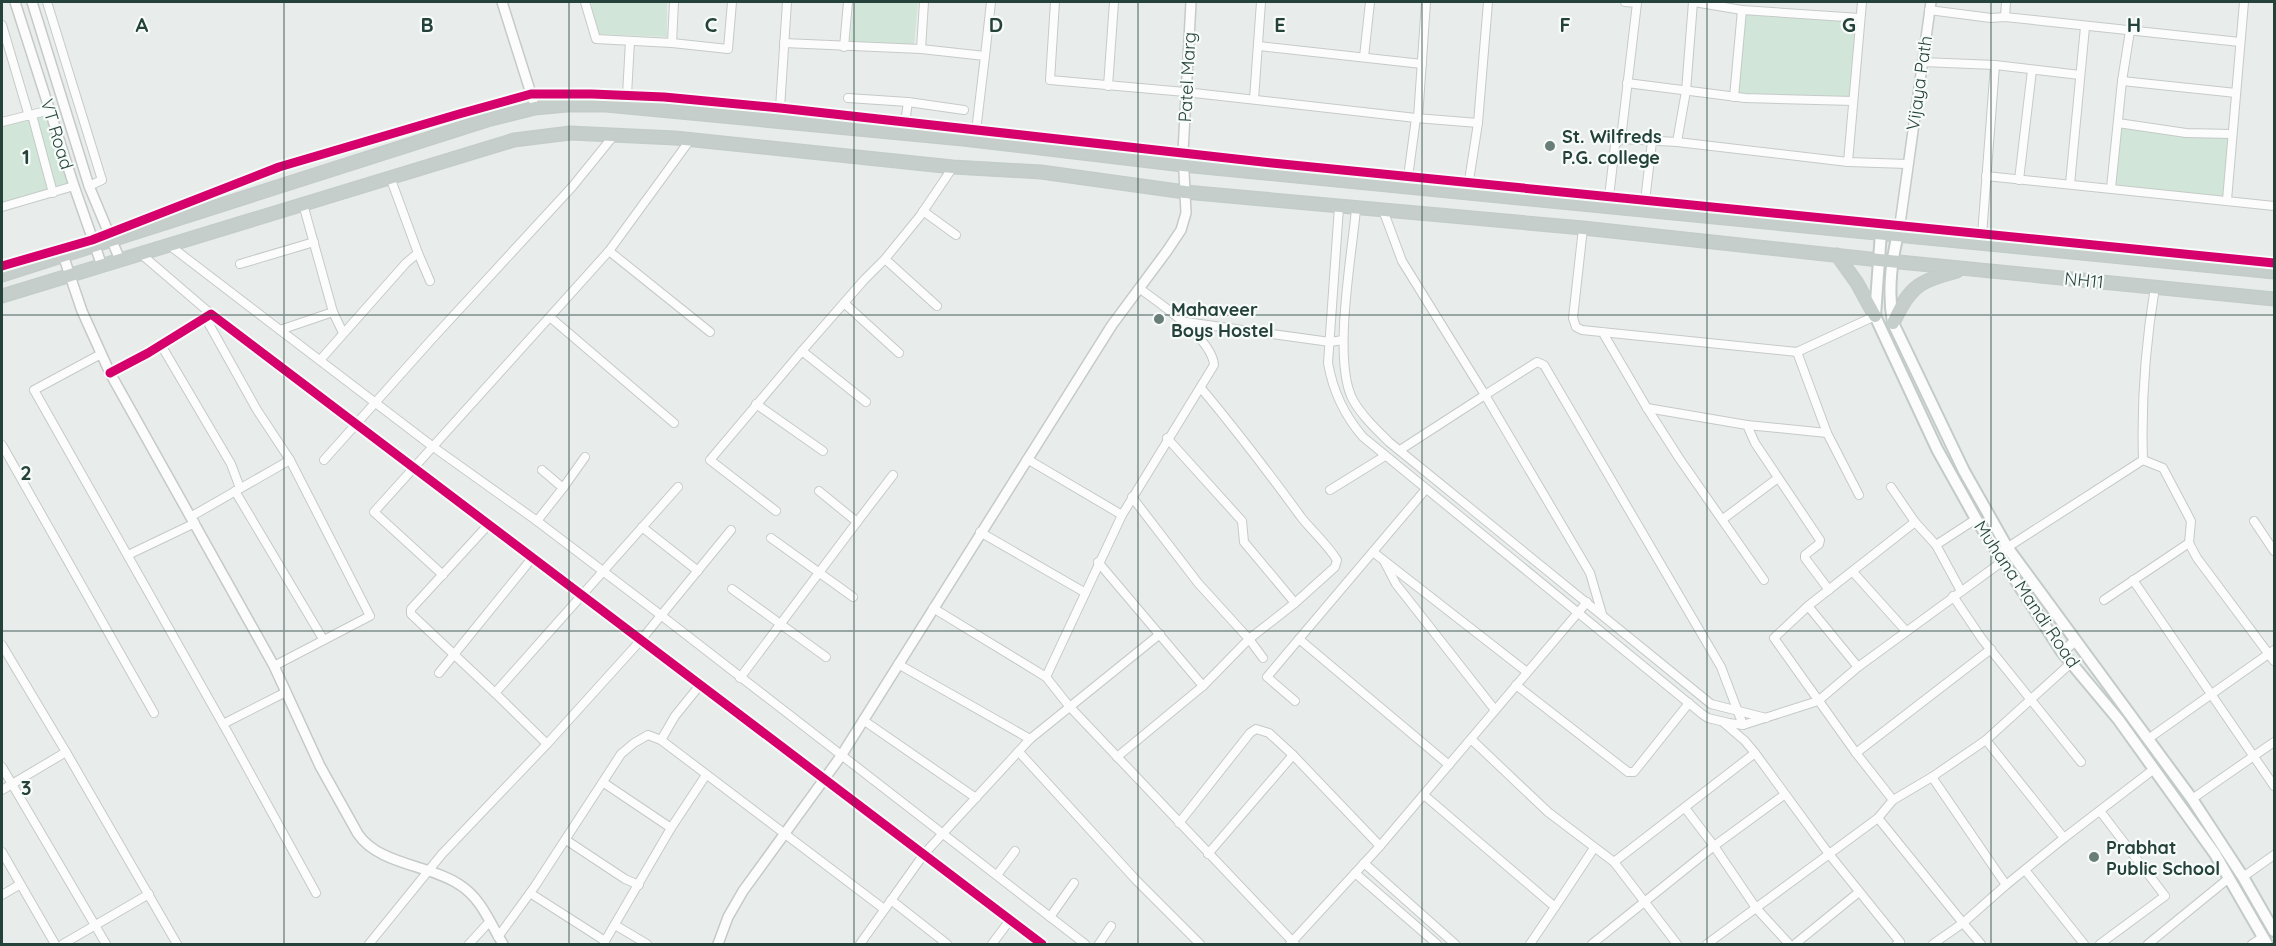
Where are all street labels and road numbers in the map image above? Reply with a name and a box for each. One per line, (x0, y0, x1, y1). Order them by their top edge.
street label: Patel Marg (1173, 31, 1201, 123)
street label: Vijaya Path (1901, 34, 1937, 132)
street label: VT Road (35, 96, 79, 172)
street label: NH11 (2063, 267, 2105, 293)
street label: Muhana Mandi Road (1969, 516, 2085, 672)

